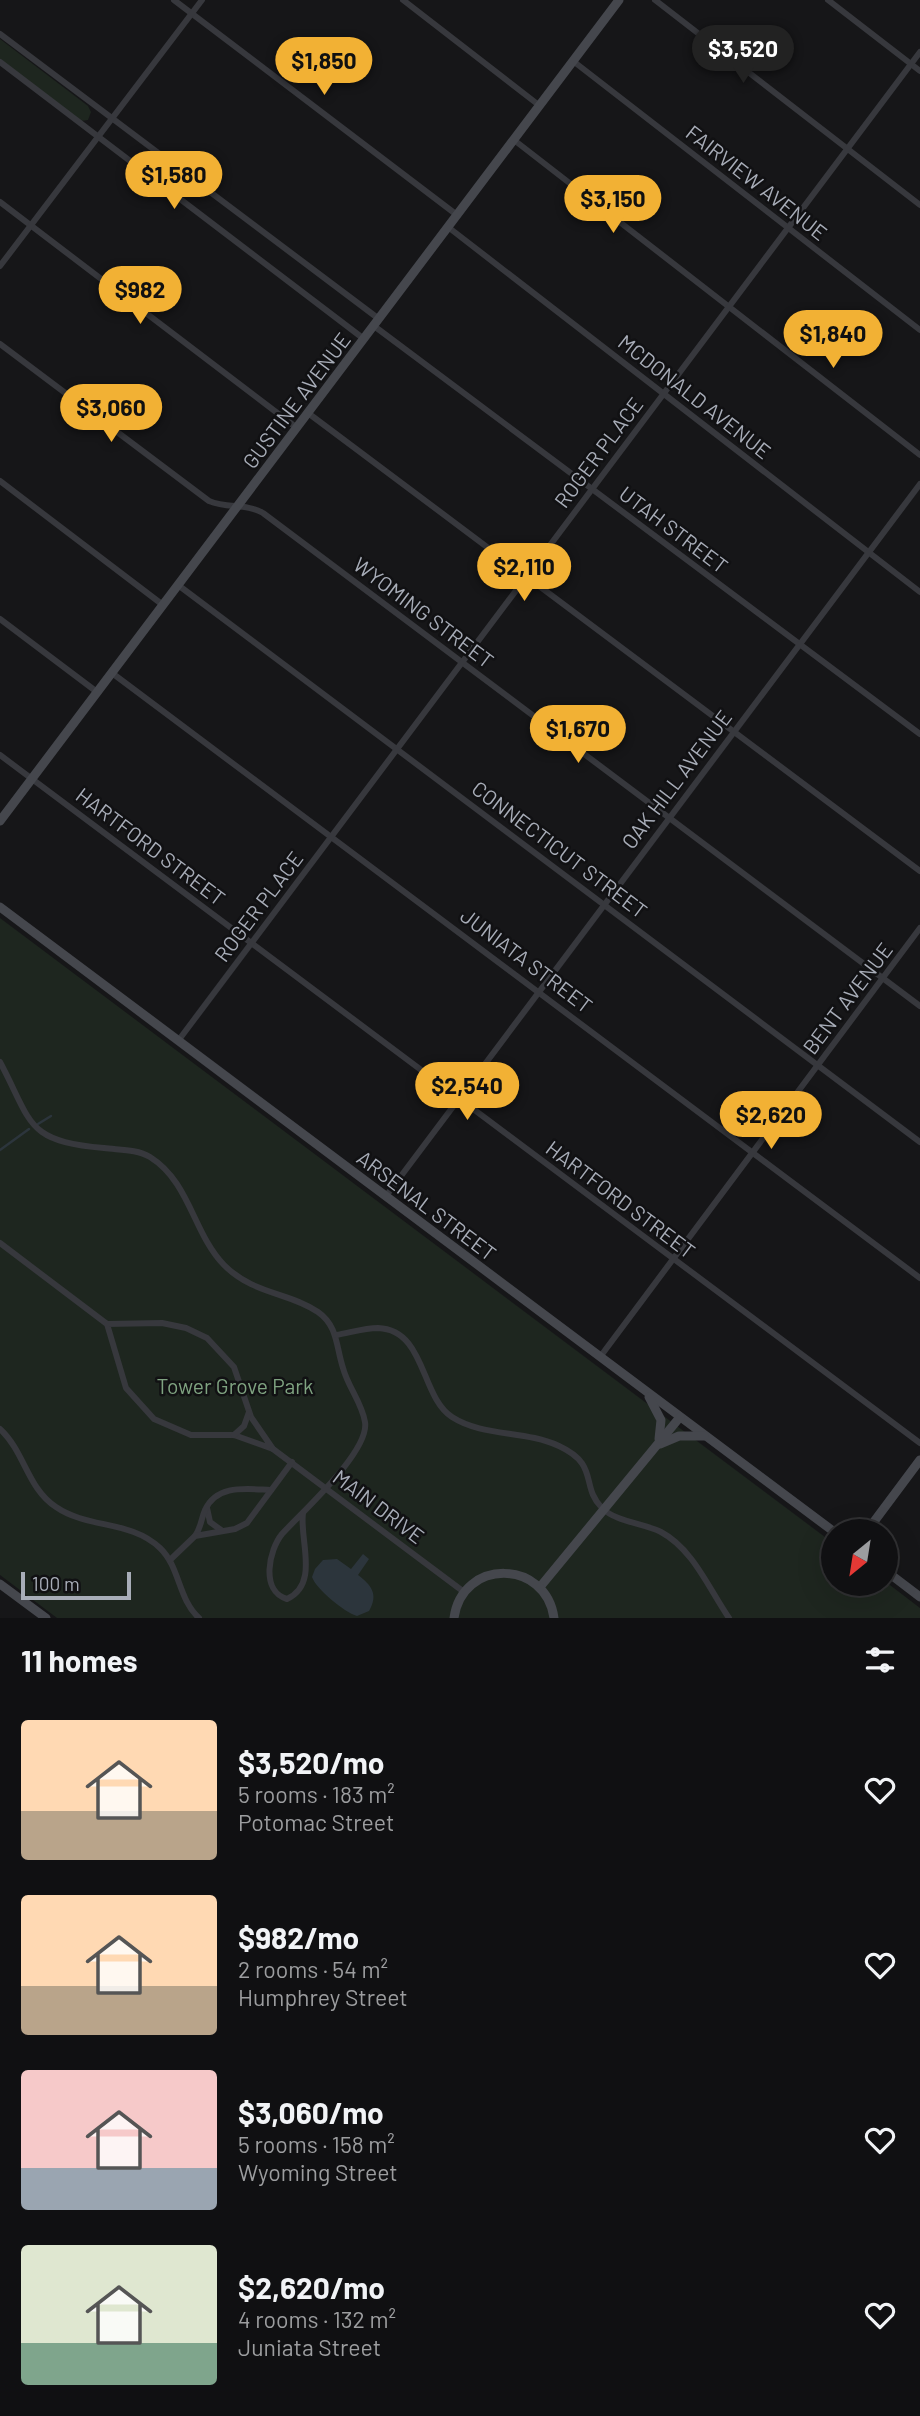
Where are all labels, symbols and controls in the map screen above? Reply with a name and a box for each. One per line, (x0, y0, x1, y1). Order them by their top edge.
pin: $3,520 (686, 25, 800, 85)
text: $3,520 (708, 34, 778, 62)
pin: $1,850 (267, 38, 381, 97)
text: $1,850 (291, 46, 357, 74)
street label: FAIRVIEW AVENUE (681, 119, 833, 245)
pin: $1,580 (117, 152, 231, 211)
text: $1,580 (141, 160, 207, 188)
pin: $3,150 (556, 176, 670, 235)
text: $3,150 (580, 184, 646, 212)
pin: $982 (99, 266, 181, 326)
text: $982 (115, 275, 165, 303)
pin: $1,840 (776, 310, 890, 370)
text: $1,840 (800, 319, 866, 347)
street label: GUSTINE AVENUE (237, 327, 355, 473)
street label: MCDONALD AVENUE (614, 329, 776, 463)
pin: $3,060 (54, 384, 168, 444)
street label: ROGER PLACE (548, 392, 648, 512)
text: $3,060 (76, 393, 146, 421)
street label: UTAH STREET (615, 480, 733, 578)
pin: $2,110 (467, 544, 581, 603)
street label: WYOMING STREET (349, 551, 499, 673)
text: $2,110 (493, 552, 555, 580)
street label: OAK HILL AVENUE (616, 705, 736, 853)
pin: $1,670 (521, 706, 635, 765)
text: $1,670 (546, 714, 610, 742)
street label: CONNECTICUT STREET (468, 775, 653, 923)
street label: HARTFORD STREET (71, 782, 231, 910)
street label: ROGER PLACE (208, 846, 308, 966)
street label: JUNIATA STREET (456, 902, 598, 1018)
street label: BENT AVENUE (797, 937, 897, 1059)
pin: $2,540 (410, 1062, 524, 1122)
text: $2,540 (431, 1071, 503, 1099)
pin: $2,620 (714, 1092, 828, 1151)
text: $2,620 (736, 1100, 806, 1128)
street label: HARTFORD STREET (541, 1135, 701, 1263)
street label: ARSENAL STREET (353, 1145, 501, 1265)
park label: Tower Grove Park (156, 1373, 314, 1398)
street label: MAIN DRIVE (328, 1464, 430, 1548)
north arrow (821, 1519, 898, 1596)
map controls (821, 1519, 898, 1596)
scale bar (21, 1569, 131, 1601)
text: 100 m (32, 1572, 80, 1595)
icon: filters (861, 1641, 899, 1679)
text: 11 homes (21, 1642, 138, 1678)
text: $3,520/mo (238, 1744, 384, 1780)
icon: home (77, 1748, 161, 1832)
icon: heart (861, 1771, 899, 1809)
text: 5 rooms · 183 m² (238, 1780, 395, 1808)
text: Potomac Street (238, 1808, 394, 1836)
text: $982/mo (238, 1919, 359, 1955)
icon: home (77, 1923, 161, 2007)
icon: heart (861, 1946, 899, 1984)
text: 2 rooms · 54 m² (238, 1955, 388, 1983)
text: Humphrey Street (238, 1983, 408, 2011)
text: $3,060/mo (238, 2094, 384, 2130)
icon: home (77, 2098, 161, 2182)
icon: heart (861, 2121, 899, 2159)
text: 5 rooms · 158 m² (238, 2130, 395, 2158)
text: Wyoming Street (238, 2158, 398, 2186)
text: $2,620/mo (238, 2269, 385, 2305)
icon: home (77, 2273, 161, 2357)
icon: heart (861, 2296, 899, 2334)
text: 4 rooms · 132 m² (238, 2305, 396, 2333)
text: Juniata Street (238, 2333, 381, 2361)

